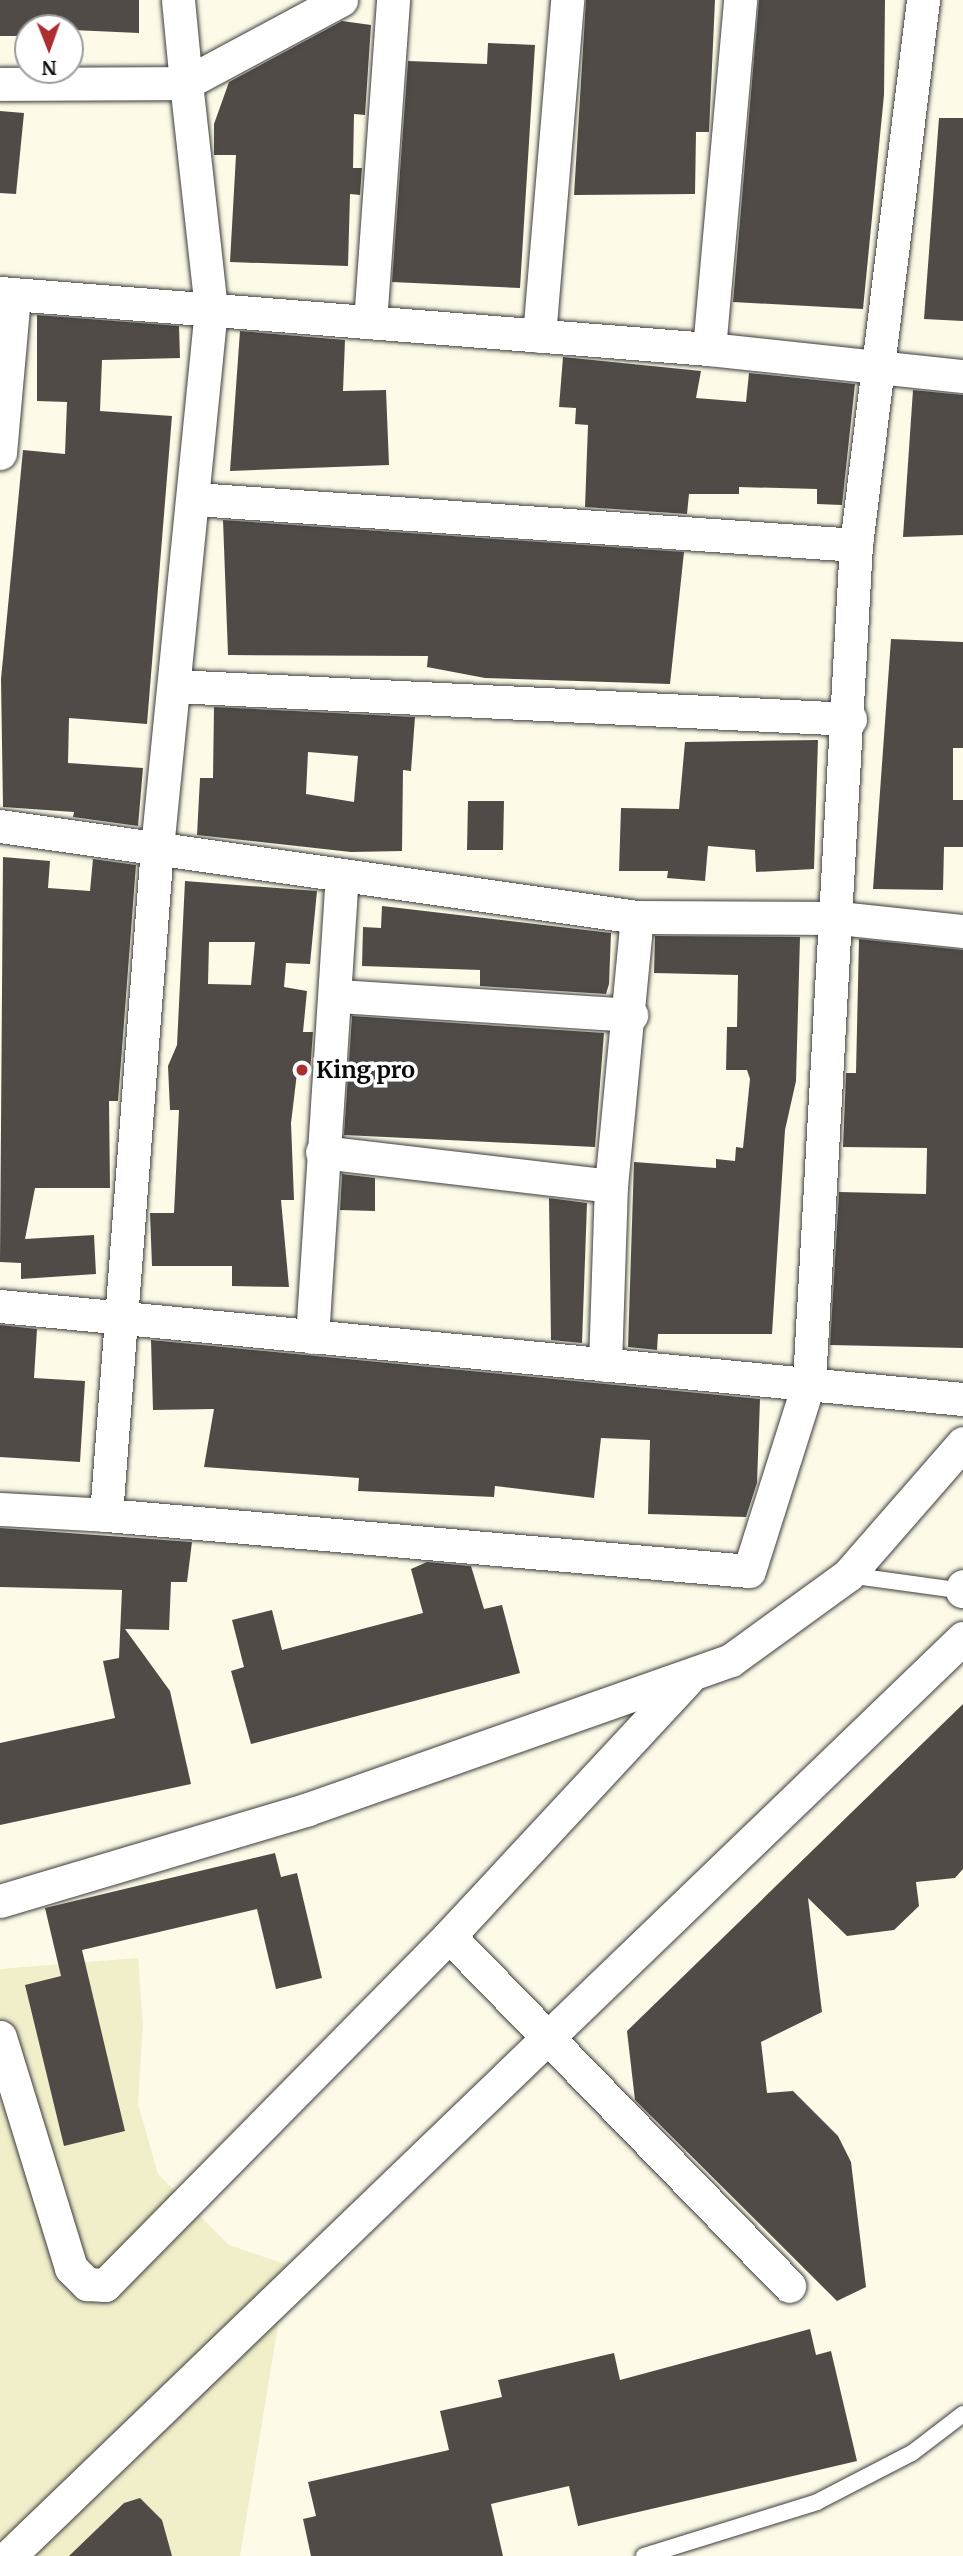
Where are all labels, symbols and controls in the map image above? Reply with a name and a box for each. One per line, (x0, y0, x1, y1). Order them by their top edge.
north arrow (14, 14, 84, 84)
text: N (42, 56, 57, 80)
place label: King pro (316, 1056, 415, 1084)
marker: King pro (294, 1062, 310, 1078)

